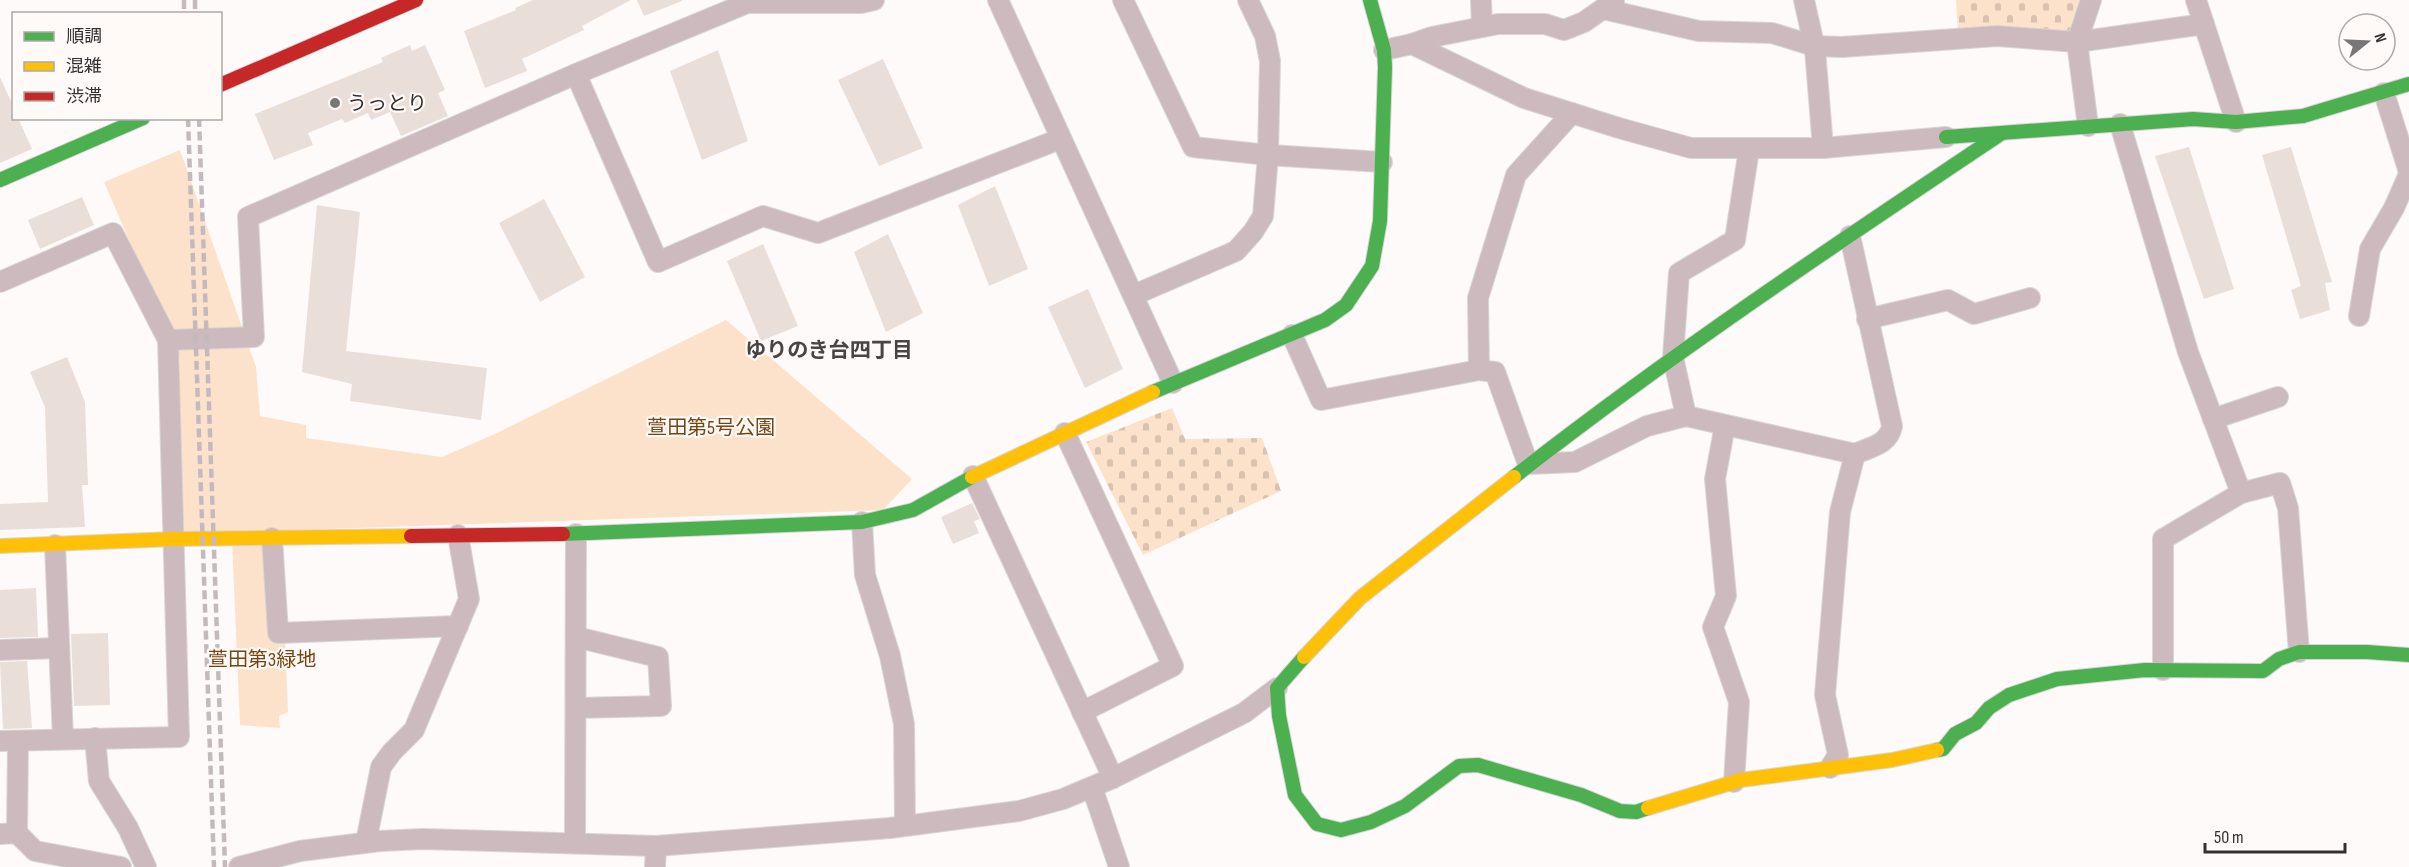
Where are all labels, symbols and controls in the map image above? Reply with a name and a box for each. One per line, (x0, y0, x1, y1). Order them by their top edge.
legend (12, 12, 222, 120)
north arrow (2337, 12, 2397, 72)
text: 順調 (66, 26, 102, 47)
text: N (2369, 31, 2390, 45)
text: 混雑 (66, 56, 102, 77)
text: 渋滞 (66, 86, 102, 107)
place label: うっとり (347, 92, 427, 116)
marker: うっとり (328, 96, 342, 110)
district label: ゆりのき台四丁目 (745, 338, 913, 363)
park label: 萱田第5号公園 (647, 416, 775, 440)
park label: 萱田第3緑地 (208, 648, 316, 672)
scale bar (2205, 816, 2344, 854)
text: 50 m (2214, 827, 2244, 848)

